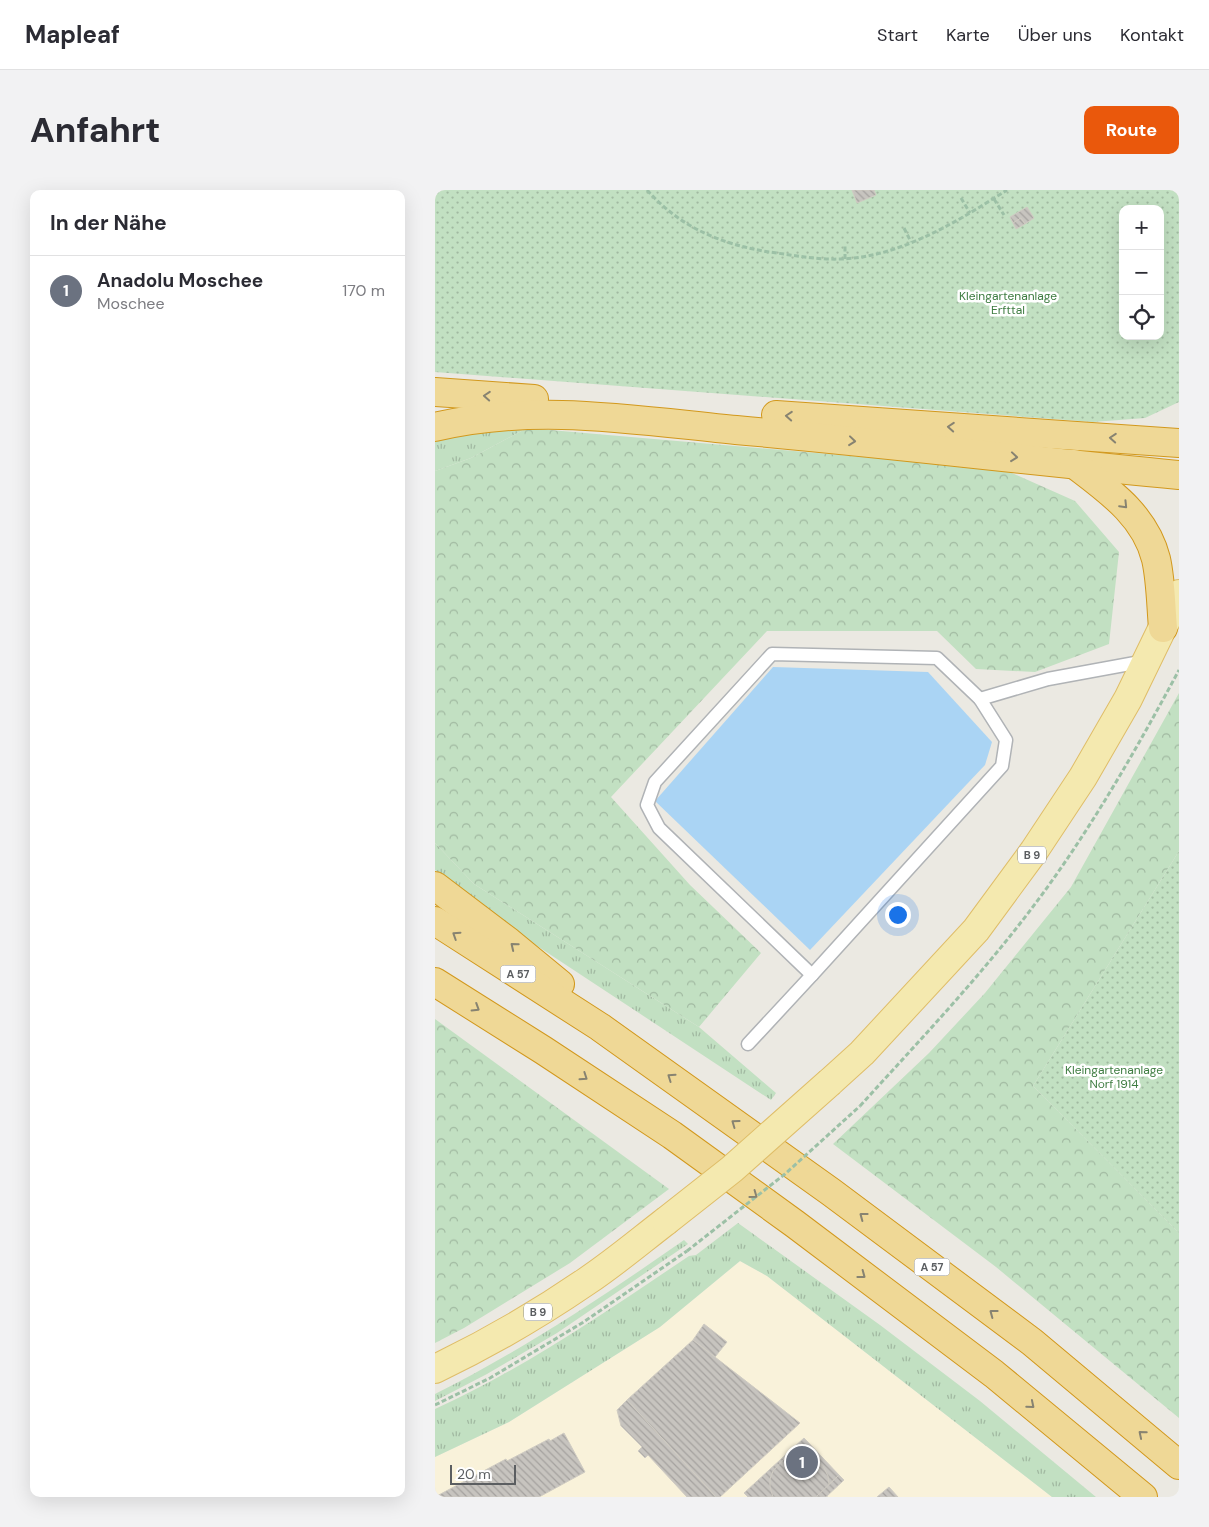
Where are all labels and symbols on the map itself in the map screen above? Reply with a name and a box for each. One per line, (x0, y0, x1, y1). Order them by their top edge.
park label: Kleingartenanlage Erfttal (959, 288, 1057, 318)
one-way arrow (483, 390, 491, 401)
one-way arrow (784, 411, 792, 422)
one-way arrow (947, 422, 955, 433)
one-way arrow (1109, 433, 1117, 444)
one-way arrow (849, 435, 857, 446)
one-way arrow (1010, 452, 1018, 463)
one-way arrow (1118, 499, 1127, 508)
road number: B 9 (1018, 846, 1046, 864)
your location (885, 902, 911, 928)
one-way arrow (452, 931, 461, 941)
one-way arrow (511, 943, 520, 951)
road number: A 57 (501, 966, 535, 982)
one-way arrow (471, 1002, 480, 1012)
park label: Kleingartenanlage Norf 1914 (1065, 1062, 1163, 1092)
one-way arrow (578, 1071, 587, 1080)
one-way arrow (668, 1074, 677, 1083)
one-way arrow (732, 1120, 741, 1128)
one-way arrow (748, 1189, 758, 1198)
one-way arrow (859, 1213, 869, 1222)
road number: A 57 (915, 1258, 949, 1276)
one-way arrow (856, 1269, 865, 1277)
road number: B 9 (524, 1304, 552, 1320)
one-way arrow (989, 1310, 999, 1319)
one-way arrow (1025, 1399, 1034, 1407)
one-way arrow (1138, 1430, 1147, 1439)
pin: 1 (786, 1443, 818, 1481)
scale bar (450, 1462, 516, 1485)

